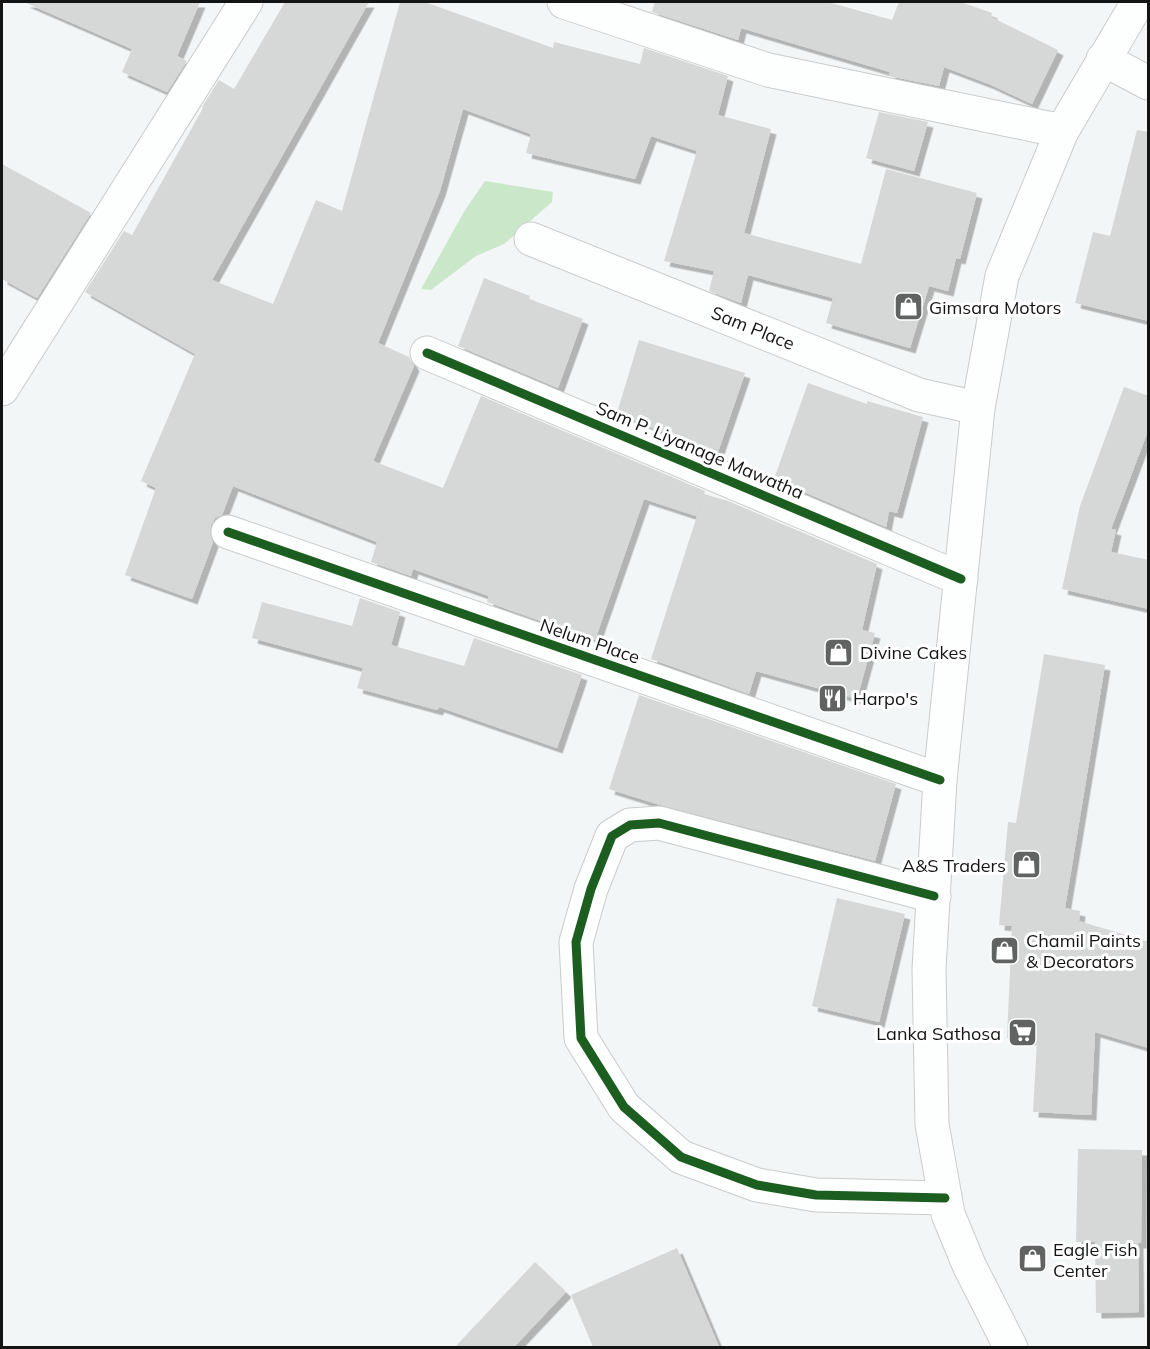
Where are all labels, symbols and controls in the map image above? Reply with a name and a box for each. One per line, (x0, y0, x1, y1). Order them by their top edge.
shop icon: Gimsara Motors (892, 291, 924, 323)
place label: Gimsara Motors (929, 296, 1061, 319)
street label: Sam Place (708, 301, 798, 355)
street label: Sam P. Liyanage Mawatha (593, 396, 807, 504)
street label: Nelum Place (537, 613, 643, 669)
shop icon: Divine Cakes (823, 636, 855, 668)
place label: Divine Cakes (860, 641, 967, 664)
restaurant icon: Harpo's (816, 682, 848, 714)
place label: Harpo's (853, 687, 918, 710)
shop icon: A&S Traders (1011, 849, 1043, 881)
place label: A&S Traders (902, 854, 1006, 877)
place label: Chamil Paints & Decorators (1026, 929, 1141, 973)
shop icon: Chamil Paints & Decorators (989, 934, 1021, 966)
supermarket icon: Lanka Sathosa (1006, 1017, 1038, 1049)
place label: Lanka Sathosa (876, 1022, 1001, 1045)
place label: Eagle Fish Center (1053, 1238, 1138, 1282)
shop icon: Eagle Fish Center (1016, 1243, 1048, 1275)

